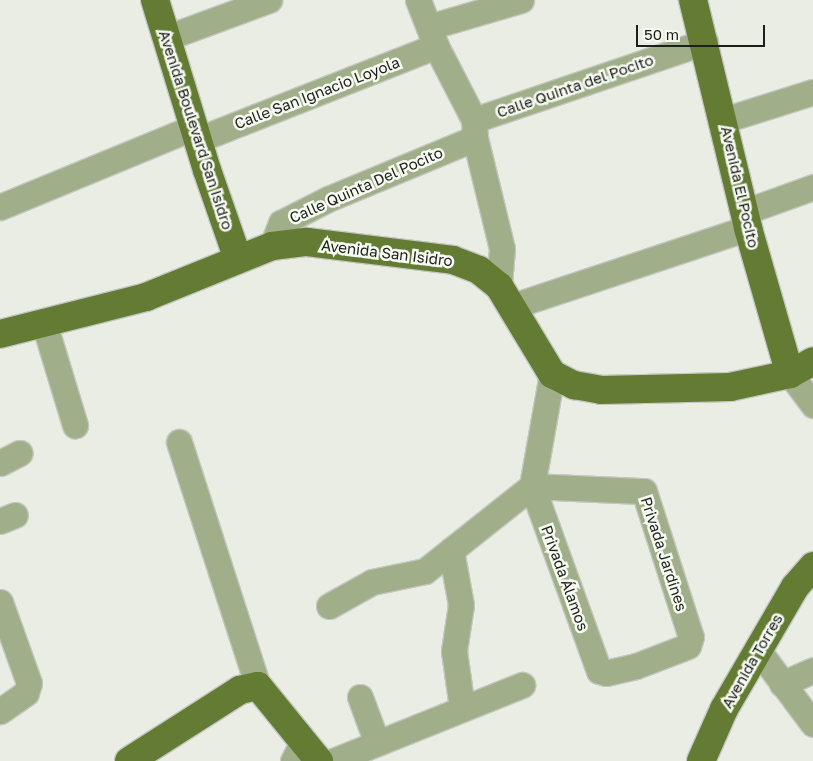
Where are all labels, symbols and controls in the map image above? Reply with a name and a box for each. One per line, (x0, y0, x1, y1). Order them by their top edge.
scale bar (638, 15, 767, 47)
text: 50 m (644, 25, 679, 43)
street label: Avenida Boulevard San Isidro (155, 28, 237, 232)
street label: Calle Quinta del Pocito (494, 51, 656, 121)
street label: Calle San Ignacio Loyola (232, 53, 402, 133)
street label: Avenida El Pocito (717, 124, 763, 250)
street label: Calle Quinta Del Pocito (287, 143, 445, 227)
street label: Avenida San Isidro (320, 236, 454, 270)
street label: Privada Jardines (637, 495, 691, 613)
street label: Privada Álamos (538, 523, 592, 633)
street label: Avenida Torres (718, 611, 786, 711)

